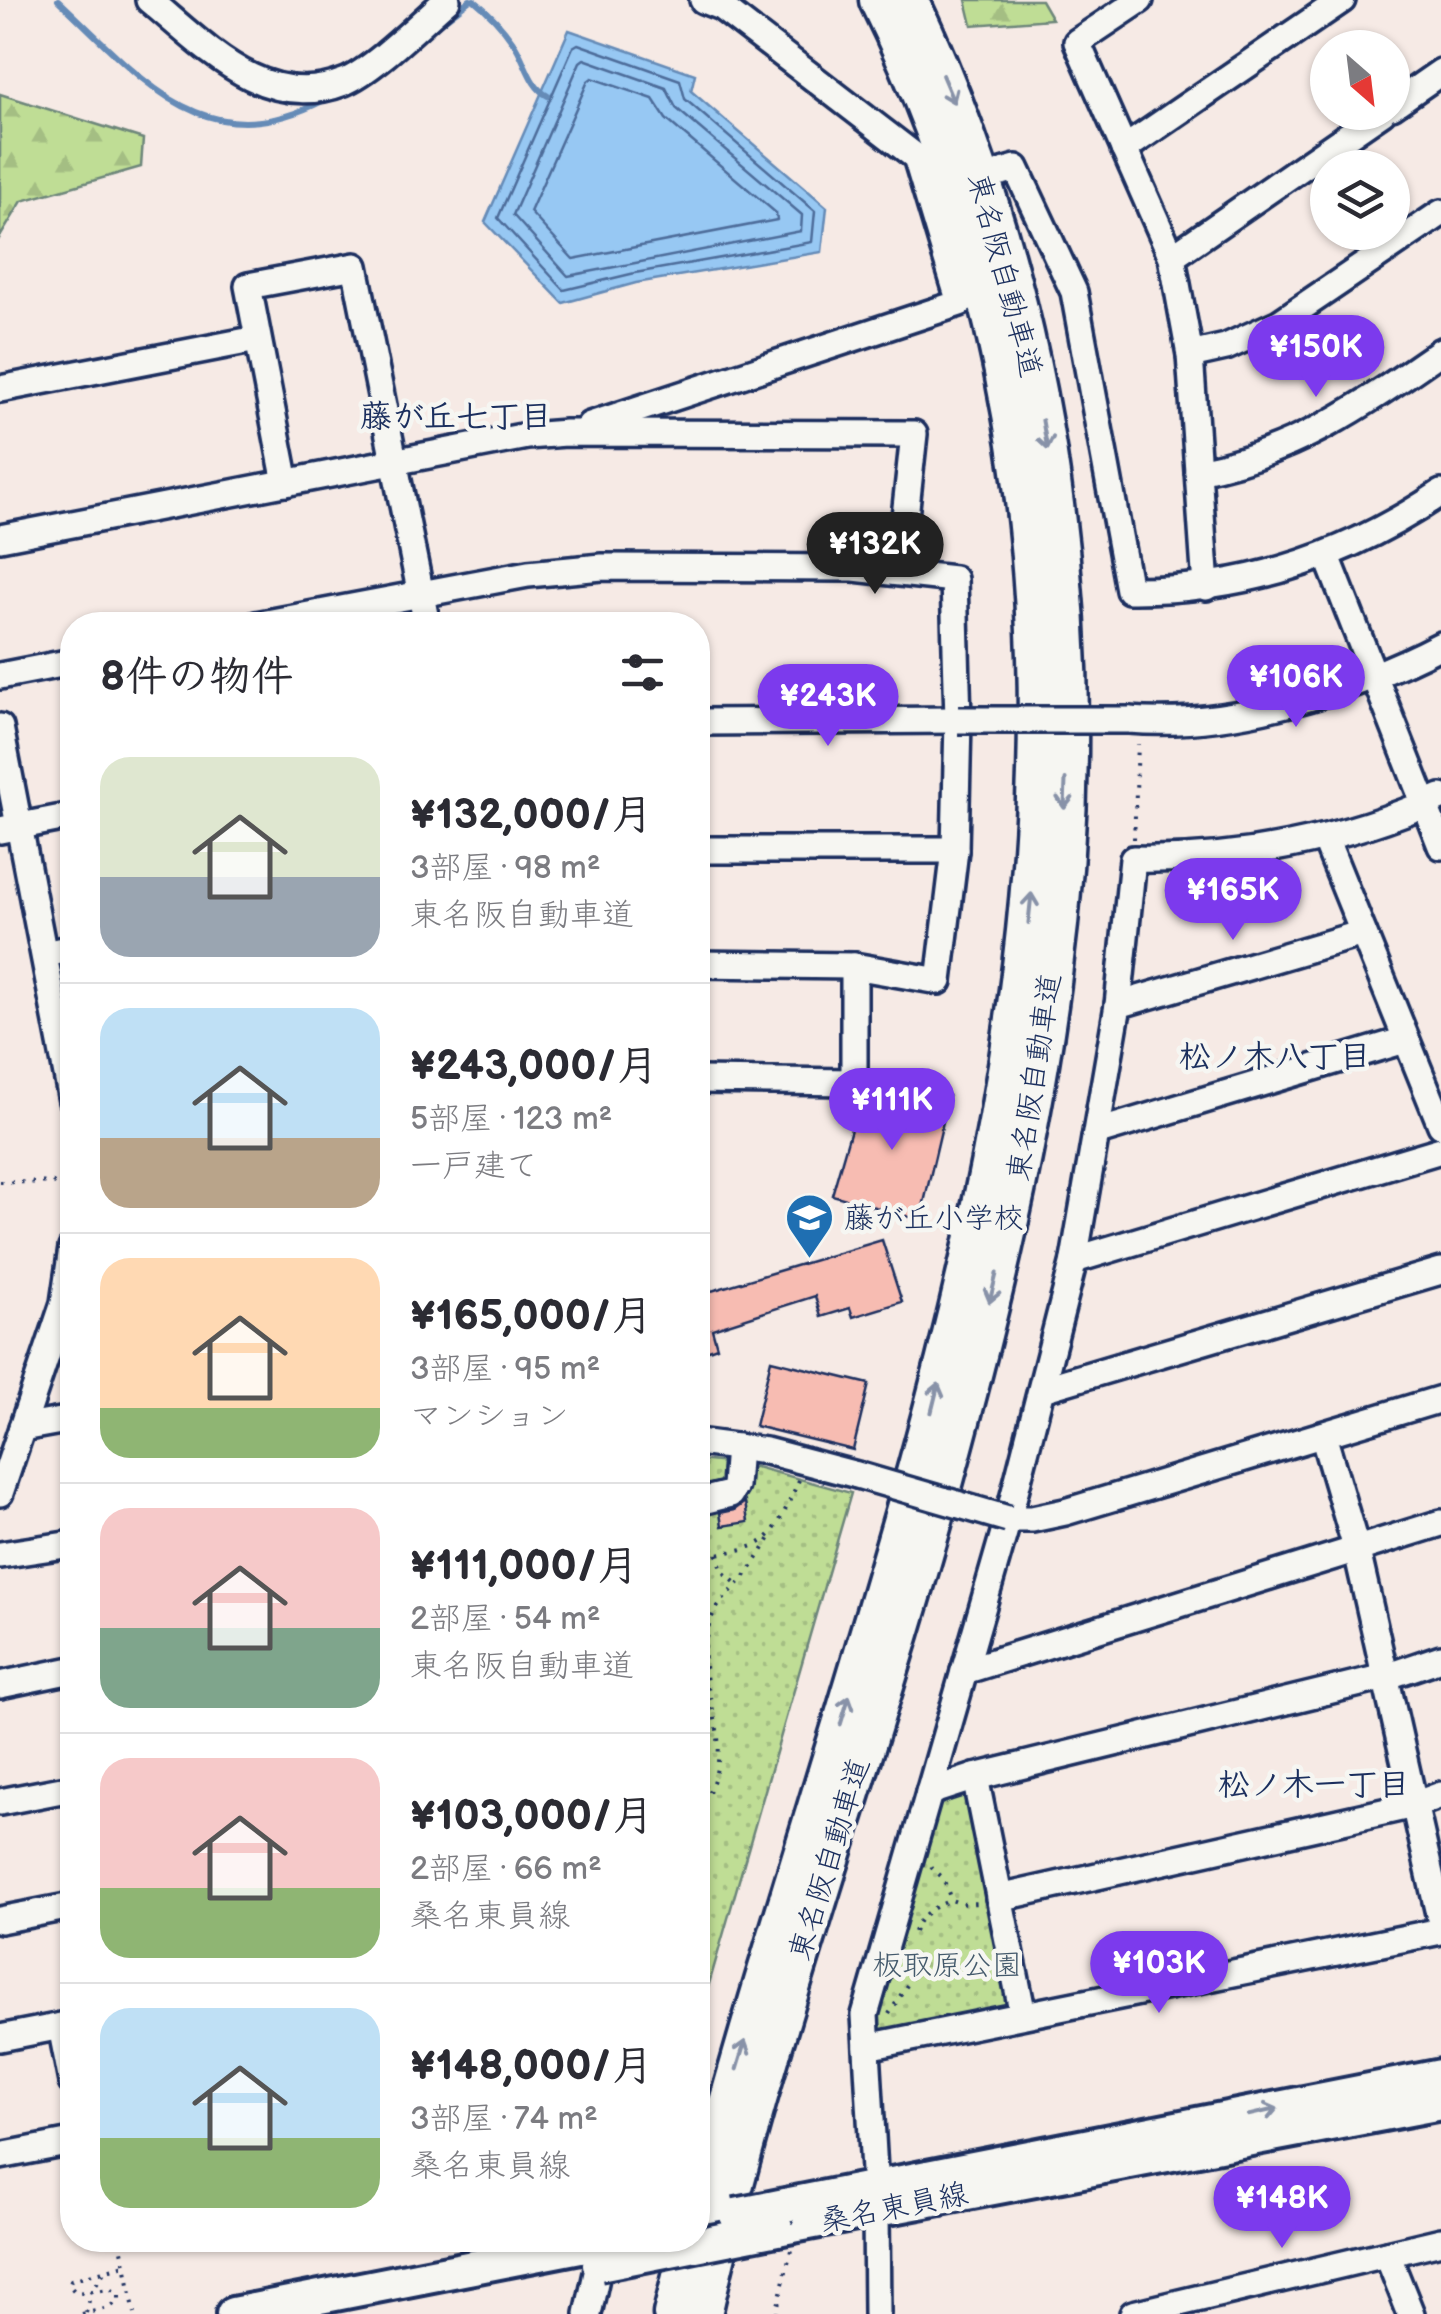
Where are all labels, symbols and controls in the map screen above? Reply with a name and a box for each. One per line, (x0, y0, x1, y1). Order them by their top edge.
north arrow (1310, 30, 1410, 130)
map controls (1310, 30, 1410, 250)
one-way arrow (941, 74, 959, 104)
button: layers (1310, 150, 1410, 250)
street label: 東名阪自動車道 (959, 169, 1049, 381)
pin: ¥150K (1246, 315, 1386, 400)
text: ¥150K (1269, 328, 1363, 367)
district label: 藤が丘七丁目 (360, 398, 552, 437)
one-way arrow (1036, 419, 1055, 451)
pin: ¥132K (805, 512, 945, 597)
text: ¥132K (829, 525, 921, 564)
icon: filters (615, 645, 670, 700)
pin: ¥106K (1226, 645, 1366, 730)
text: 8件の物件 (100, 652, 293, 703)
text: ¥106K (1249, 658, 1343, 697)
pin: ¥243K (758, 664, 898, 749)
text: ¥243K (780, 677, 876, 716)
one-way arrow (1056, 778, 1075, 810)
text: ¥132,000/月 (410, 790, 653, 841)
icon: home (180, 797, 300, 917)
text: 3部屋 · 98 m² (410, 849, 601, 888)
pin: ¥165K (1163, 858, 1303, 943)
text: ¥165K (1187, 871, 1279, 910)
one-way arrow (1021, 892, 1040, 924)
text: 東名阪自動車道 (410, 896, 634, 935)
street label: 東名阪自動車道 (1001, 971, 1069, 1184)
district label: 松ノ木八丁目 (1179, 1038, 1371, 1077)
text: ¥243,000/月 (410, 1041, 659, 1092)
icon: home (180, 1048, 300, 1168)
pin: ¥111K (822, 1068, 962, 1153)
text: ¥111K (851, 1081, 933, 1120)
text: 5部屋 · 123 m² (410, 1100, 612, 1139)
text: 一戸建て (410, 1147, 538, 1186)
school or university icon: 藤が丘小学校 (783, 1192, 835, 1260)
place label: 藤が丘小学校 (844, 1201, 1024, 1237)
one-way arrow (983, 1271, 1001, 1303)
text: ¥165,000/月 (410, 1291, 653, 1342)
icon: home (180, 1298, 300, 1418)
text: 3部屋 · 95 m² (410, 1350, 600, 1389)
one-way arrow (927, 1383, 945, 1415)
text: マンション (410, 1397, 569, 1436)
text: ¥111,000/月 (410, 1541, 639, 1592)
icon: home (180, 1548, 300, 1668)
text: 2部屋 · 54 m² (410, 1600, 601, 1639)
text: 東名阪自動車道 (410, 1647, 634, 1686)
one-way arrow (837, 1695, 855, 1727)
street label: 東名阪自動車道 (782, 1754, 878, 1965)
district label: 松ノ木一丁目 (1218, 1766, 1410, 1805)
text: ¥103,000/月 (410, 1791, 654, 1842)
icon: home (180, 1798, 300, 1918)
text: 2部屋 · 66 m² (410, 1850, 602, 1889)
text: 桑名東員線 (410, 1897, 570, 1936)
pin: ¥103K (1089, 1931, 1229, 2016)
text: ¥103K (1112, 1944, 1206, 1983)
park label: 板取原公園 (872, 1948, 1022, 1984)
one-way arrow (733, 2040, 751, 2071)
text: ¥148,000/月 (410, 2041, 653, 2092)
icon: home (180, 2048, 300, 2168)
text: 3部屋 · 74 m² (410, 2100, 598, 2139)
one-way arrow (1246, 2101, 1278, 2120)
text: 桑名東員線 (410, 2147, 570, 2186)
pin: ¥148K (1212, 2166, 1352, 2251)
street label: 桑名東員線 (817, 2176, 971, 2240)
text: ¥148K (1236, 2179, 1329, 2218)

